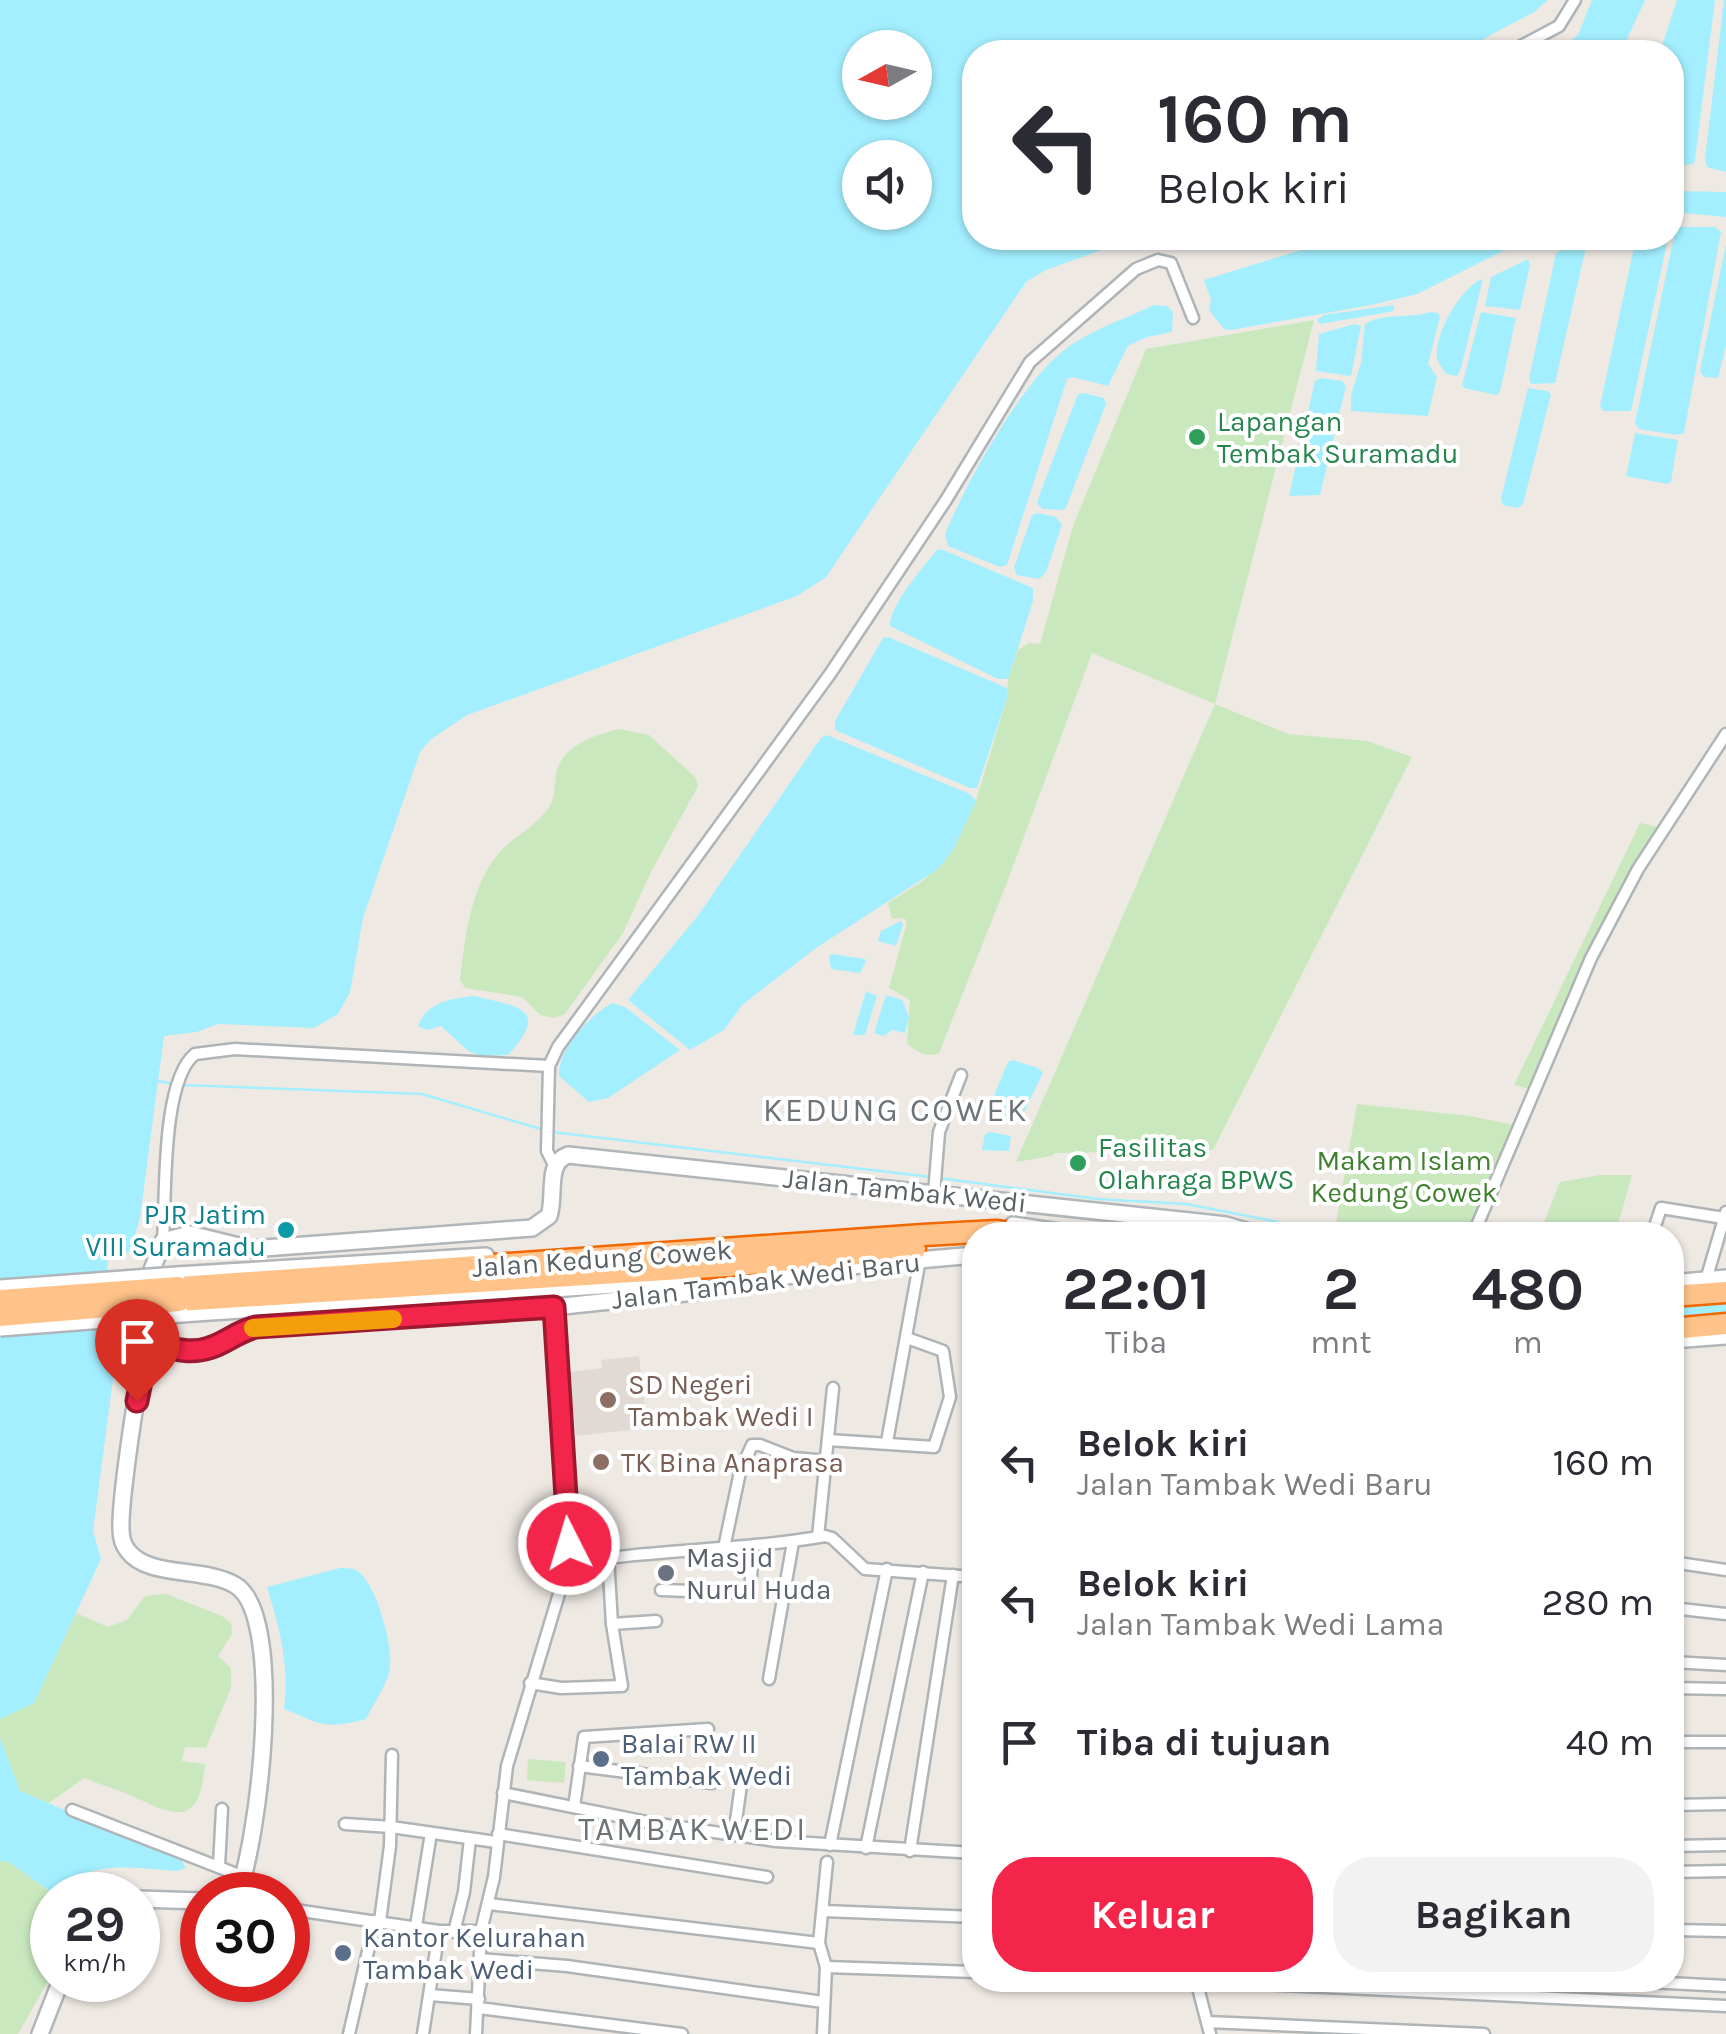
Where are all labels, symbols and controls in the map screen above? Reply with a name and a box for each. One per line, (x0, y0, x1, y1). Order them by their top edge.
north arrow (842, 30, 932, 120)
map controls (842, 30, 932, 230)
text: 160 m (1157, 78, 1353, 160)
icon: left (992, 80, 1122, 210)
button: sound (842, 140, 932, 230)
text: Belok kiri (1157, 162, 1350, 214)
place label: Lapangan Tembak Suramadu (1217, 405, 1459, 470)
marker: Lapangan Tembak Suramadu (1186, 426, 1208, 448)
district label: KEDUNG COWEK (763, 1092, 1029, 1129)
place label: Fasilitas Olahraga BPWS (1098, 1131, 1295, 1196)
park label: Makam Islam Kedung Cowek (1310, 1144, 1498, 1209)
marker: Fasilitas Olahraga BPWS (1067, 1152, 1089, 1174)
street label: Jalan Tambak Wedi (782, 1161, 1028, 1220)
place label: PJR Jatim VIII Suramadu (86, 1198, 266, 1263)
marker: PJR Jatim VIII Suramadu (275, 1219, 297, 1241)
street label: Jalan Kedung Cowek (471, 1233, 733, 1284)
street label: Jalan Tambak Wedi Baru (610, 1245, 922, 1316)
text: 22:01 (1062, 1254, 1210, 1324)
text: 2 (1323, 1254, 1359, 1324)
text: 480 (1472, 1254, 1584, 1324)
pin (95, 1299, 180, 1402)
icon: arrive (110, 1314, 165, 1369)
text: Tiba (1105, 1324, 1167, 1361)
text: mnt (1310, 1324, 1371, 1361)
text: m (1513, 1324, 1543, 1361)
place label: SD Negeri Tambak Wedi I (628, 1368, 814, 1433)
marker: SD Negeri Tambak Wedi I (597, 1389, 619, 1411)
text: Belok kiri (1077, 1421, 1249, 1466)
icon: left (992, 1435, 1047, 1490)
text: 160 m (1553, 1440, 1654, 1485)
place label: TK Bina Anaprasa (621, 1446, 844, 1479)
marker: TK Bina Anaprasa (590, 1451, 612, 1473)
text: Jalan Tambak Wedi Baru (1077, 1466, 1433, 1503)
position arrow (517, 1492, 621, 1596)
place label: Masjid Nurul Huda (686, 1541, 831, 1606)
text: Belok kiri (1077, 1561, 1249, 1606)
marker: Masjid Nurul Huda (655, 1562, 677, 1584)
icon: left (992, 1575, 1047, 1630)
text: 280 m (1542, 1580, 1654, 1625)
text: Jalan Tambak Wedi Lama (1077, 1606, 1444, 1643)
icon: arrive (992, 1715, 1047, 1770)
text: Tiba di tujuan (1077, 1720, 1332, 1765)
text: 40 m (1566, 1720, 1654, 1765)
place label: Balai RW II Tambak Wedi (621, 1727, 792, 1792)
marker: Balai RW II Tambak Wedi (590, 1748, 612, 1770)
district label: TAMBAK WEDI (578, 1811, 808, 1848)
button: Keluar (992, 1857, 1313, 1972)
button: Bagikan (1333, 1857, 1654, 1972)
speed limit sign: 30 (180, 1872, 310, 2002)
text: 29 (65, 1895, 125, 1954)
place label: Kantor Kelurahan Tambak Wedi (363, 1921, 586, 1986)
marker: Kantor Kelurahan Tambak Wedi (332, 1942, 354, 1964)
text: km/h (63, 1948, 127, 1977)

